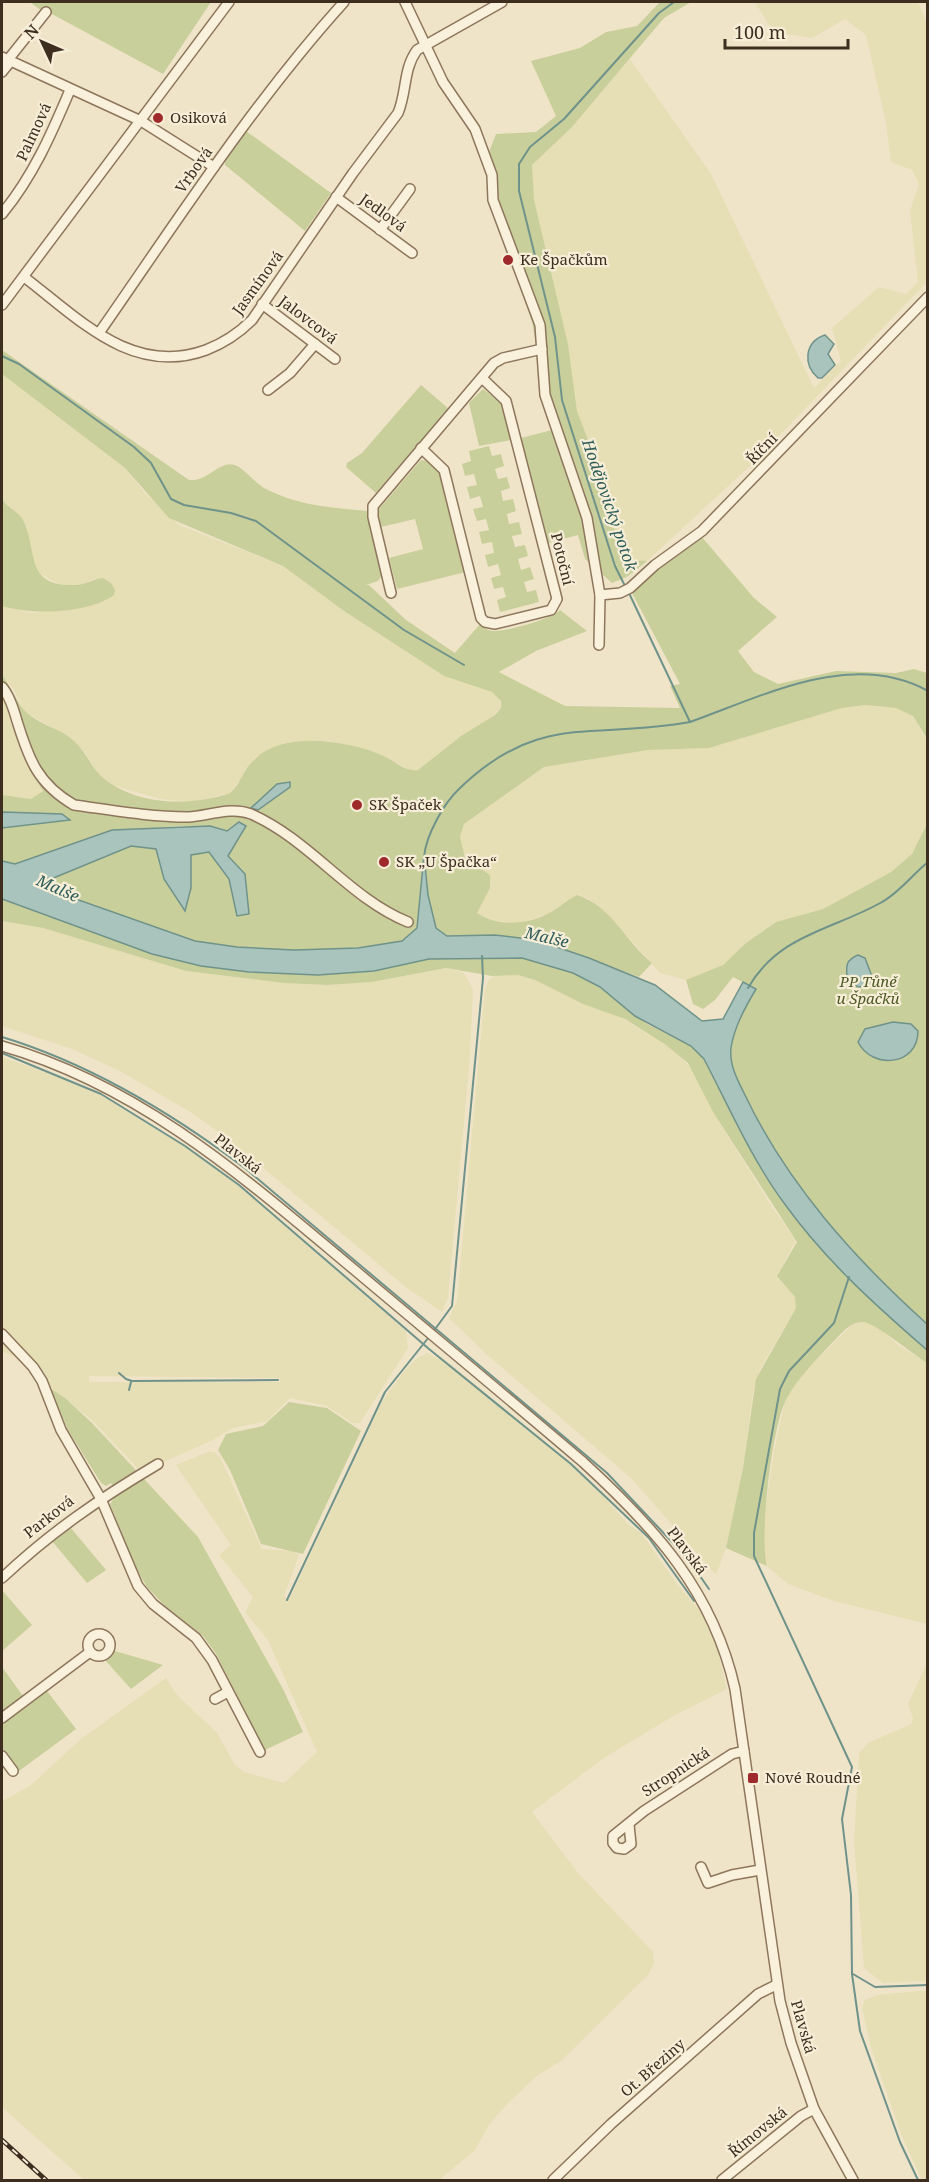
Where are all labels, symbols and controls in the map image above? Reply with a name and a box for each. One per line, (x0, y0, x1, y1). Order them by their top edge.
north arrow (12, 12, 72, 72)
scale bar (725, 12, 848, 50)
text: N (19, 19, 44, 44)
text: 100 m (734, 20, 786, 44)
street label: Palmová (11, 99, 55, 164)
place label: Osiková (170, 107, 227, 127)
marker: Osiková (151, 111, 165, 125)
street label: Vrbová (170, 142, 216, 197)
street label: Jedlová (355, 188, 411, 236)
street label: Jasmínová (226, 246, 287, 319)
place label: Ke Špačkům (520, 249, 608, 269)
marker: Ke Špačkům (501, 253, 515, 267)
street label: Jalovcová (274, 290, 342, 348)
street label: Říční (741, 428, 781, 468)
water label: Hodějovický potok (577, 435, 643, 575)
street label: Potoční (547, 530, 579, 587)
place label: SK Špaček (369, 794, 442, 814)
marker: SK Špaček (350, 798, 364, 812)
place label: SK „U Špačka“ (396, 851, 497, 871)
marker: SK „U Špačka“ (377, 855, 391, 869)
water label: Malše (32, 869, 83, 907)
water label: Malše (522, 921, 571, 953)
park label: PP Tůně u Špačků (836, 971, 900, 1008)
street label: Plavská (211, 1128, 266, 1178)
street label: Parková (19, 1490, 78, 1542)
street label: Plavská (663, 1522, 712, 1578)
street label: Stropnická (638, 1742, 713, 1801)
place label: Nové Roudné (765, 1767, 861, 1787)
marker: Nové Roudné (746, 1771, 760, 1785)
street label: Plavská (787, 1998, 821, 2056)
street label: Ot. Březiny (616, 2033, 689, 2101)
street label: Římovská (724, 2101, 791, 2161)

